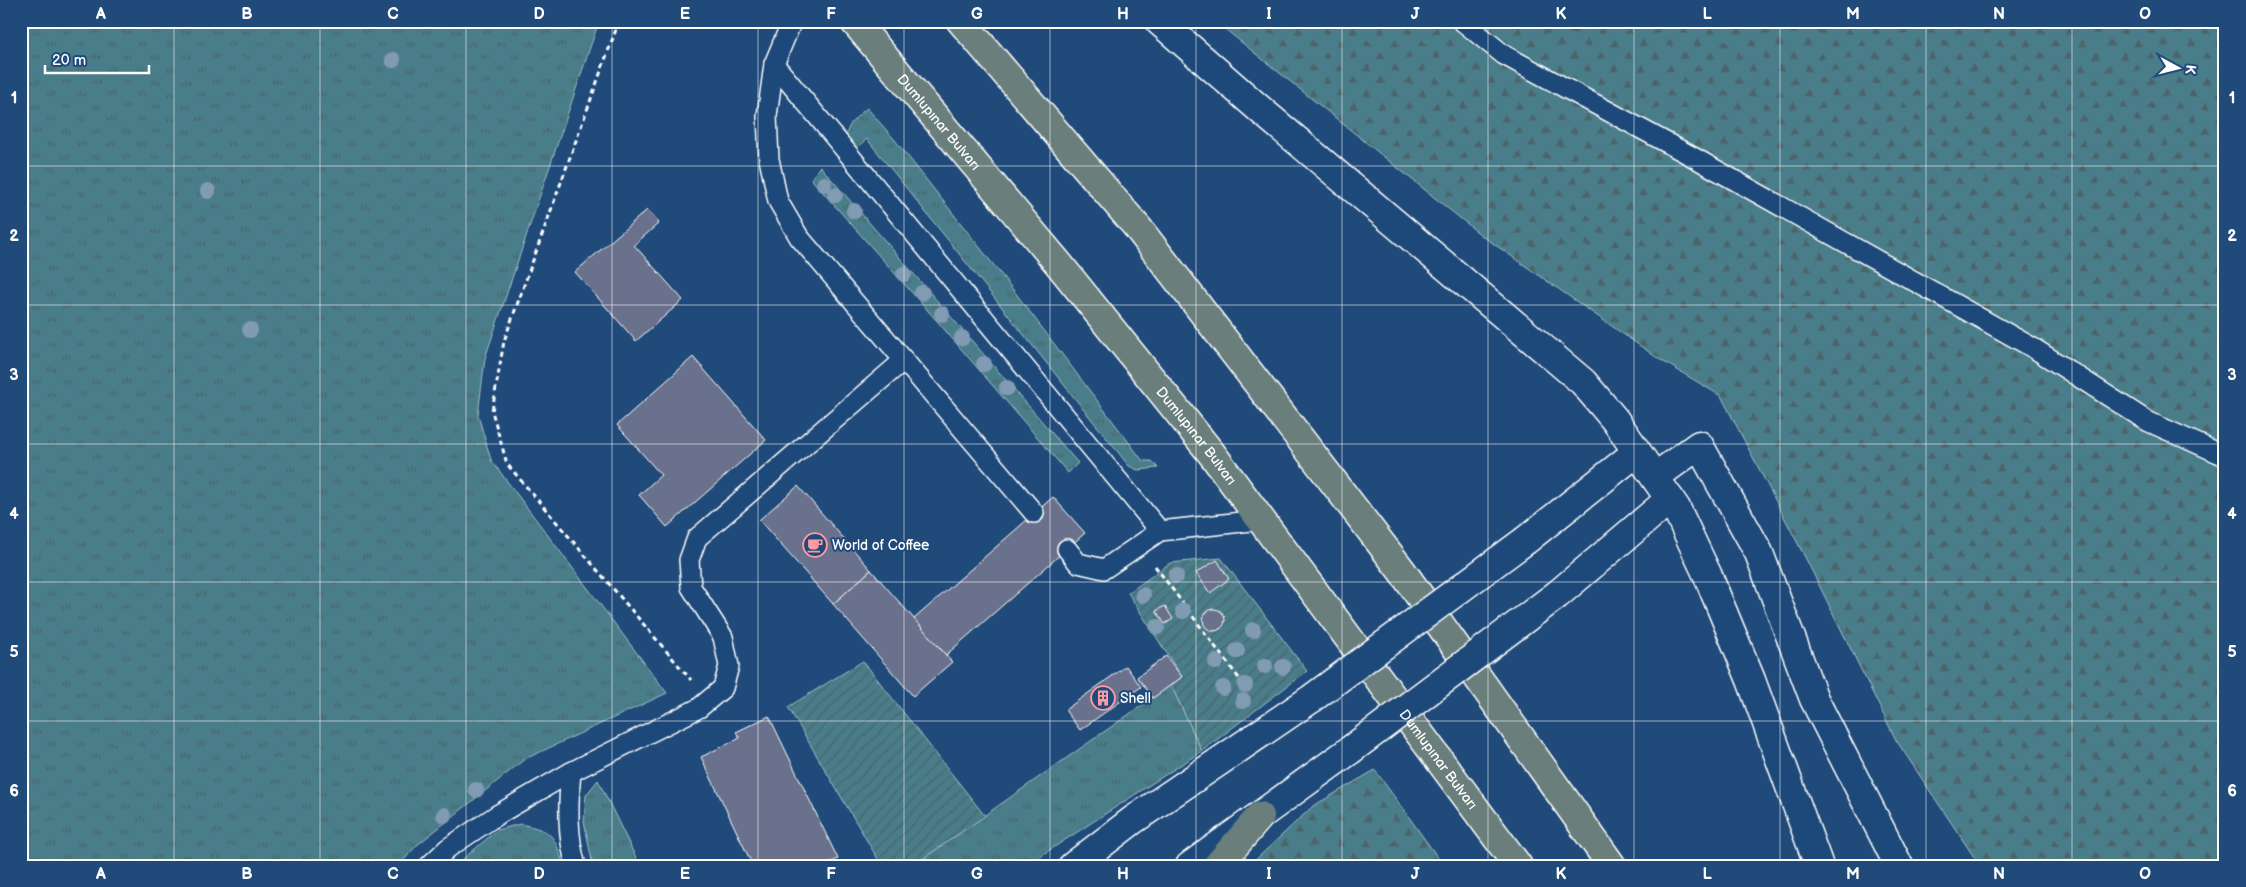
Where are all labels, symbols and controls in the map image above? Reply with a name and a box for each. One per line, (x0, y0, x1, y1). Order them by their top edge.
text: A (95, 5, 106, 24)
text: B (241, 5, 253, 24)
text: C (387, 5, 399, 24)
text: D (533, 5, 545, 24)
text: E (680, 5, 690, 24)
text: F (826, 5, 836, 24)
text: G (971, 5, 983, 24)
text: H (1117, 5, 1129, 24)
text: I (1266, 5, 1272, 24)
text: J (1411, 5, 1420, 24)
text: K (1556, 5, 1567, 24)
text: L (1702, 5, 1712, 24)
text: M (1846, 5, 1860, 24)
text: N (1993, 5, 2005, 24)
text: O (2139, 5, 2151, 24)
scale bar (45, 42, 149, 74)
north arrow (2154, 42, 2204, 92)
text: 20 m (52, 51, 86, 70)
text: K (2181, 64, 2199, 76)
street label: Dumlupınar Bulvarı (893, 71, 984, 174)
text: 1 (11, 89, 17, 108)
text: 1 (2229, 89, 2235, 108)
text: 2 (9, 227, 19, 246)
text: 2 (2227, 227, 2237, 246)
text: 3 (9, 366, 19, 385)
text: 3 (2227, 366, 2237, 385)
street label: Dumlupınar Bulvarı (1152, 384, 1240, 488)
text: 4 (9, 505, 19, 524)
text: 4 (2227, 505, 2237, 524)
cafe icon: World of Coffee (802, 532, 828, 558)
place label: World of Coffee (832, 537, 929, 554)
text: 5 (9, 643, 19, 662)
text: 5 (2227, 643, 2237, 662)
building icon: Shell (1090, 685, 1116, 711)
place label: Shell (1120, 690, 1151, 707)
street label: Dumlupınar Bulvarı (1396, 706, 1481, 813)
text: 6 (9, 782, 19, 801)
text: 6 (2227, 782, 2237, 801)
text: A (95, 865, 106, 884)
text: B (241, 865, 253, 884)
text: C (387, 865, 399, 884)
text: D (533, 865, 545, 884)
text: E (680, 865, 690, 884)
text: F (826, 865, 836, 884)
text: G (971, 865, 983, 884)
text: H (1117, 865, 1129, 884)
text: I (1266, 865, 1272, 884)
text: J (1411, 865, 1420, 884)
text: K (1556, 865, 1567, 884)
text: L (1702, 865, 1712, 884)
text: M (1846, 865, 1860, 884)
text: N (1993, 865, 2005, 884)
text: O (2139, 865, 2151, 884)

